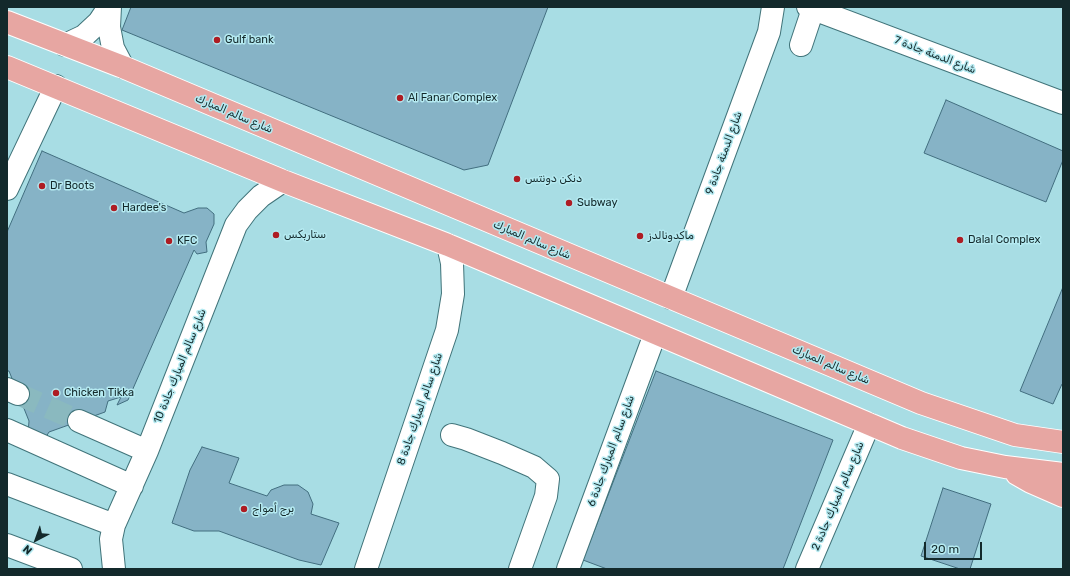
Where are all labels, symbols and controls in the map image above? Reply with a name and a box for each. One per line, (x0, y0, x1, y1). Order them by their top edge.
place label: Gulf bank (225, 33, 274, 47)
street label: شارع الدمنة جادة 7 (892, 33, 978, 77)
marker: Gulf bank (212, 35, 222, 45)
place label: Al Fanar Complex (408, 91, 497, 105)
street label: شارع سالم المبارك (193, 92, 275, 136)
marker: Al Fanar Complex (395, 93, 405, 103)
street label: شارع الدمنة جادة 9 (703, 110, 745, 196)
place label: دنكن دونتس (525, 172, 582, 186)
marker: دنكن دونتس (512, 174, 522, 184)
place label: Dr Boots (50, 179, 94, 193)
marker: Dr Boots (37, 181, 47, 191)
place label: Subway (577, 196, 618, 210)
marker: Subway (564, 198, 574, 208)
place label: Hardee's (122, 201, 166, 215)
marker: Hardee's (109, 203, 119, 213)
street label: شارع سالم المبارك (491, 218, 573, 262)
place label: ستاربكس (284, 228, 326, 242)
place label: ماكدونالدز (648, 229, 694, 243)
marker: ستاربكس (271, 230, 281, 240)
marker: ماكدونالدز (635, 231, 645, 241)
place label: Dalal Complex (968, 233, 1040, 247)
place label: KFC (177, 234, 197, 248)
marker: Dalal Complex (955, 235, 965, 245)
marker: KFC (164, 236, 174, 246)
street label: شارع سالم المبارك جادة 10 (151, 307, 209, 425)
street label: شارع سالم المبارك (790, 343, 872, 387)
street label: شارع سالم المبارك جادة 8 (395, 351, 445, 467)
place label: Chicken Tikka (64, 386, 134, 400)
marker: Chicken Tikka (51, 388, 61, 398)
street label: شارع سالم المبارك جادة 6 (585, 394, 637, 508)
street label: شارع سالم المبارك جادة 2 (809, 440, 867, 552)
place label: برج أمواج (252, 502, 294, 516)
marker: برج أمواج (239, 504, 249, 514)
north arrow (16, 520, 56, 560)
scale bar (926, 534, 984, 560)
text: N (21, 542, 35, 557)
text: 20 m (931, 542, 959, 556)

